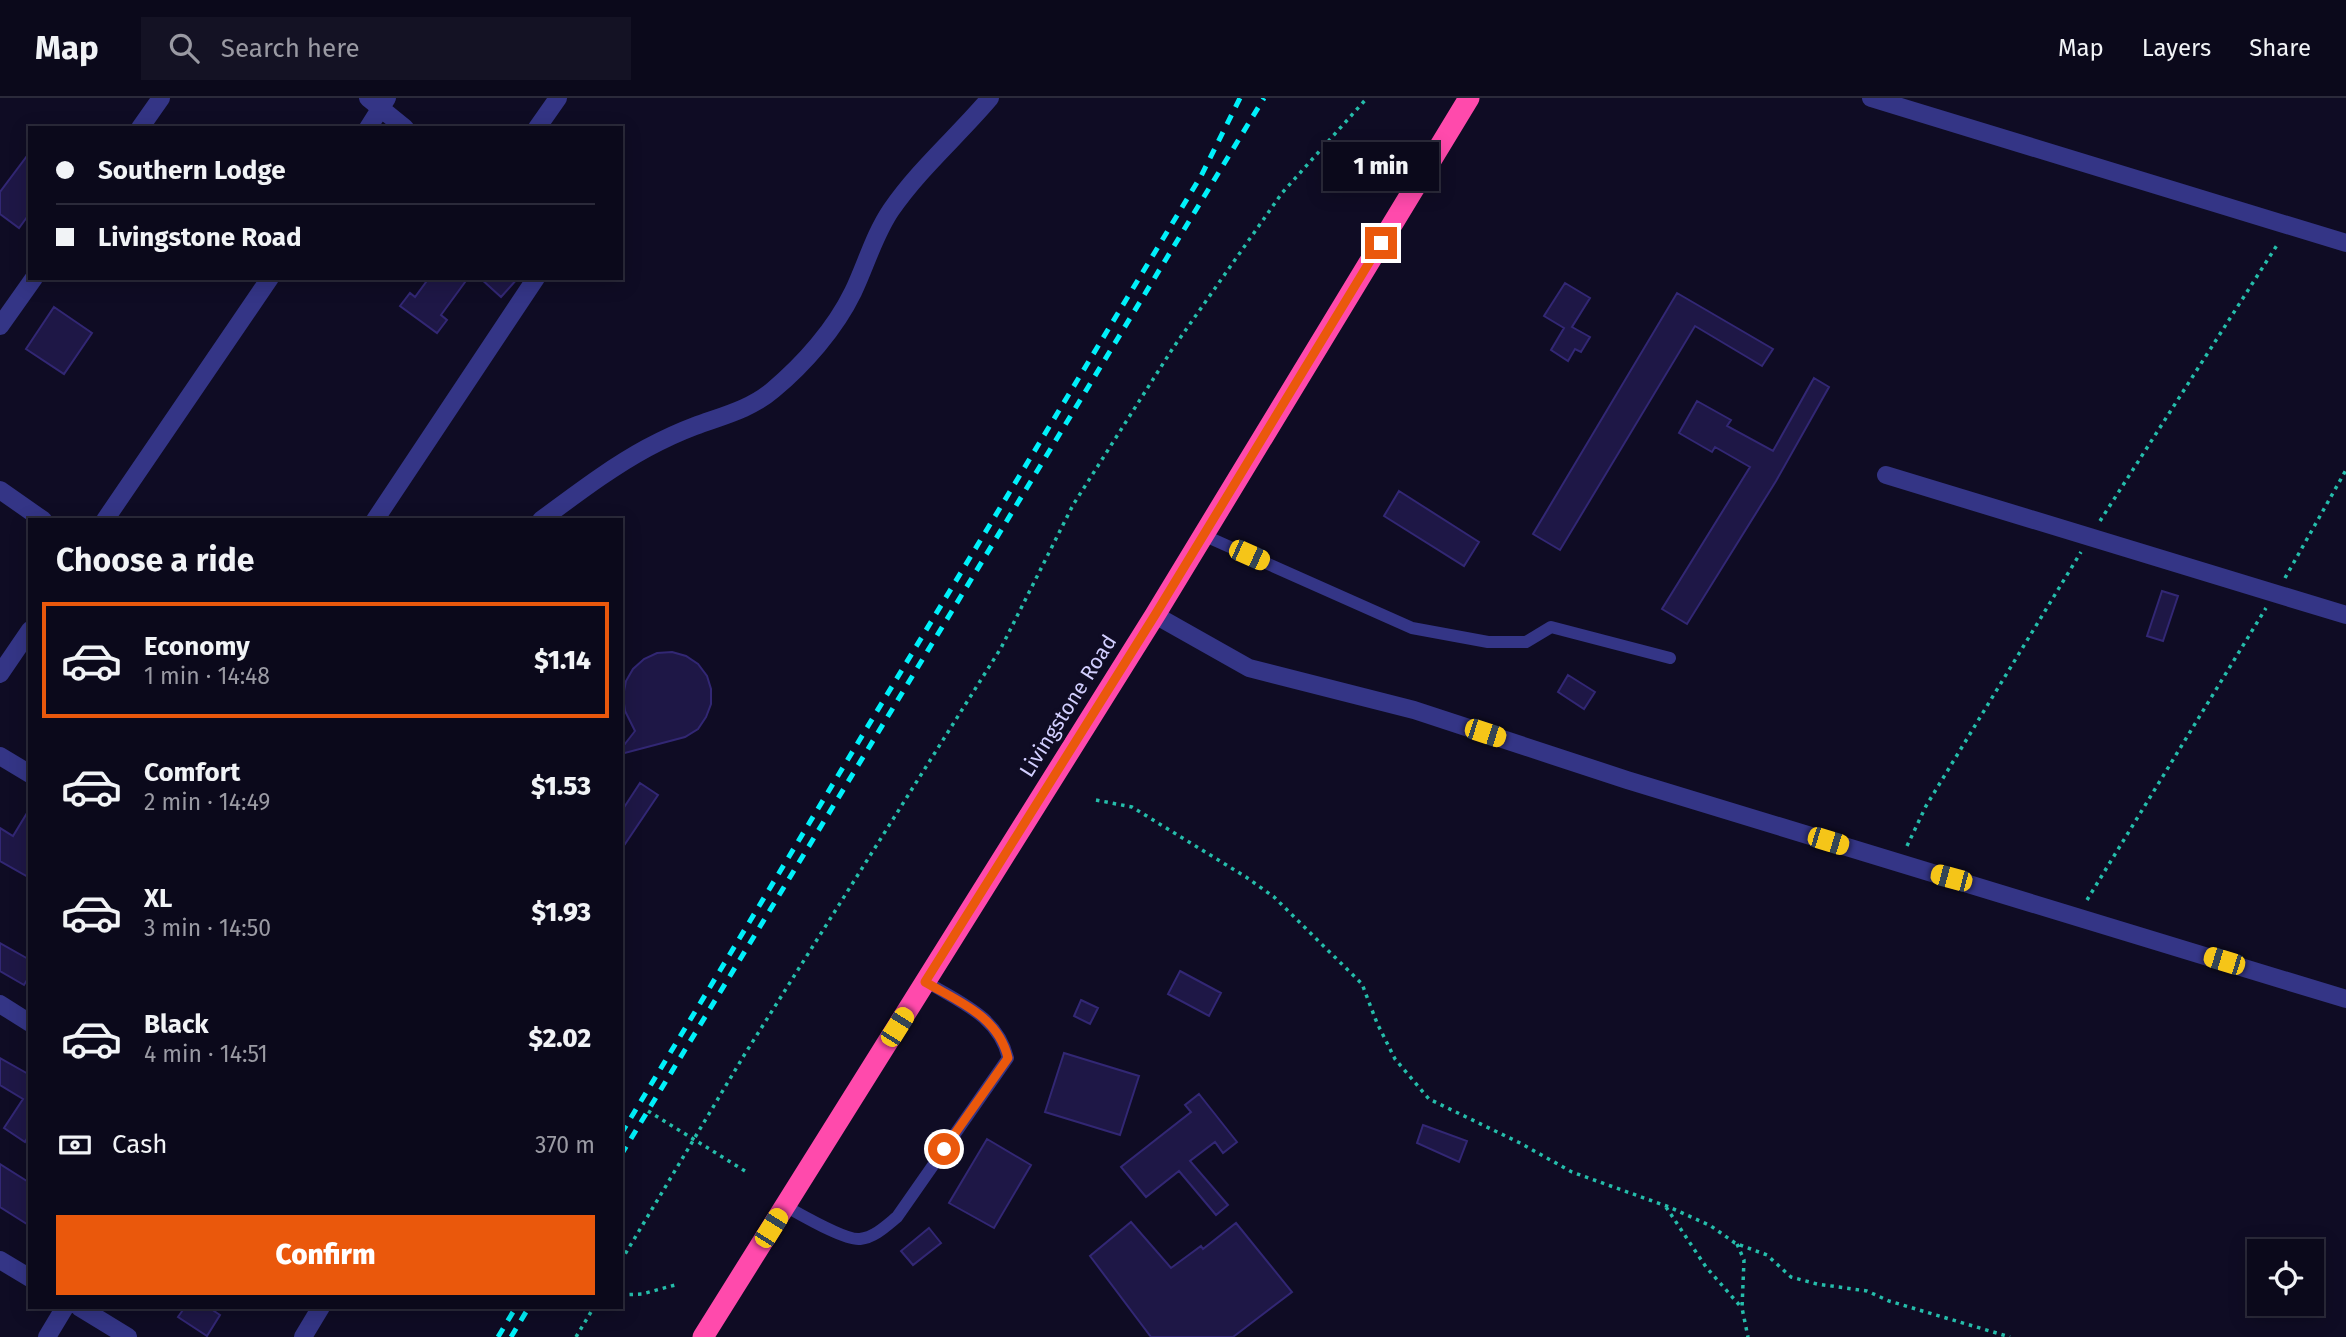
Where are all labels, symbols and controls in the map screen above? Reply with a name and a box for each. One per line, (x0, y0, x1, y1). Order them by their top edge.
search box (141, 17, 631, 80)
text: Map (35, 28, 99, 68)
icon: search (165, 29, 203, 67)
text: Search here (221, 33, 360, 64)
text: Map (2058, 34, 2104, 62)
text: Layers (2142, 34, 2211, 62)
text: Share (2249, 34, 2311, 62)
callout: 1 min (1323, 142, 1439, 190)
text: 1 min (1353, 152, 1409, 180)
text: Southern Lodge (98, 155, 286, 186)
text: Livingstone Road (98, 222, 302, 253)
route end (1365, 227, 1397, 259)
car (1226, 537, 1273, 573)
text: Choose a ride (56, 541, 254, 579)
icon: car (60, 629, 123, 692)
street label: Livingstone Road (1014, 630, 1122, 782)
text: Economy (144, 631, 250, 662)
text: $1.14 (534, 645, 591, 676)
text: 1 min · 14:48 (144, 662, 270, 690)
car (1462, 717, 1509, 749)
icon: car (60, 755, 123, 818)
text: Comfort (144, 757, 240, 788)
text: $1.53 (531, 771, 591, 802)
text: 2 min · 14:49 (144, 788, 270, 816)
car (1805, 825, 1852, 857)
car (1928, 862, 1975, 894)
icon: car (60, 881, 123, 944)
text: XL (144, 883, 172, 914)
text: $1.93 (532, 897, 591, 928)
text: 3 min · 14:50 (144, 914, 271, 942)
car (2201, 945, 2248, 977)
car (877, 1004, 918, 1050)
icon: car (60, 1007, 123, 1070)
text: Black (144, 1009, 209, 1040)
text: $2.02 (529, 1023, 591, 1054)
text: 4 min · 14:51 (144, 1040, 268, 1068)
icon: cash (56, 1126, 94, 1164)
text: Cash (112, 1129, 168, 1160)
text: 370 m (535, 1131, 595, 1159)
route start (928, 1133, 960, 1165)
car (751, 1205, 792, 1251)
button: Confirm (56, 1215, 595, 1295)
map controls (2247, 1239, 2324, 1316)
button: locate (2247, 1239, 2324, 1316)

